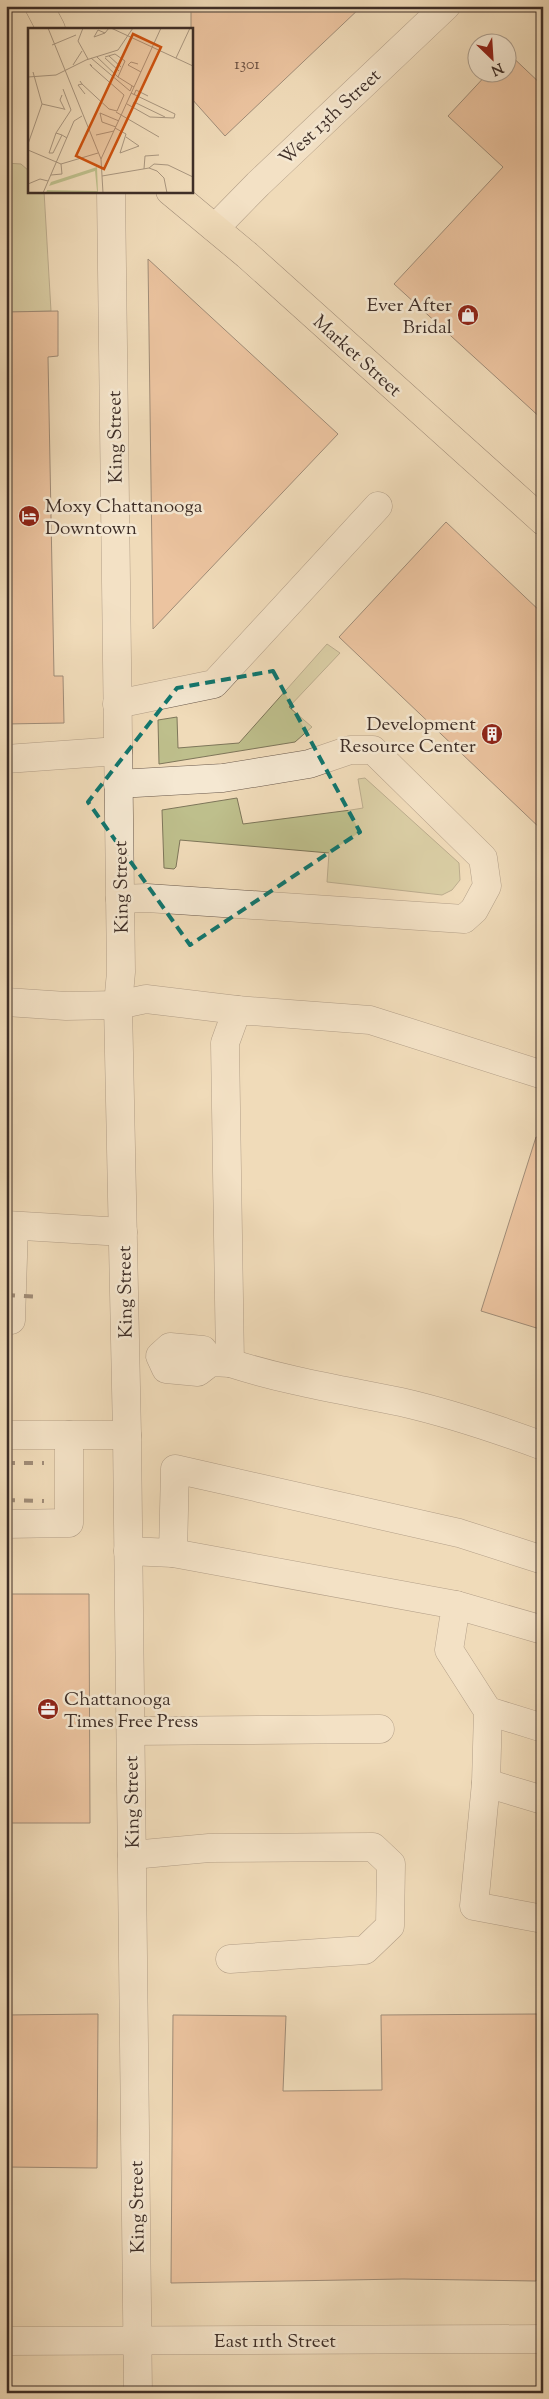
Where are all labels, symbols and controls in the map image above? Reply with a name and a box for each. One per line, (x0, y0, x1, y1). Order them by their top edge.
inset map (28, 28, 192, 192)
north arrow (466, 32, 516, 82)
house number: 1301 (234, 54, 260, 77)
text: N (487, 57, 506, 79)
street label: West 13th Street (274, 63, 388, 172)
place label: Ever After Bridal (367, 293, 452, 342)
shop icon: Ever After Bridal (456, 303, 480, 327)
street label: Market Street (306, 310, 407, 404)
street label: King Street (102, 390, 131, 483)
place label: Moxy Chattanooga Downtown (45, 494, 203, 543)
hotel icon: Moxy Chattanooga Downtown (17, 504, 41, 528)
place label: Development Resource Center (339, 712, 476, 761)
building icon: Development Resource Center (480, 722, 504, 746)
street label: King Street (108, 840, 137, 933)
street label: King Street (112, 1245, 141, 1338)
place label: Chattanooga Times Free Press (64, 1687, 198, 1736)
office icon: Chattanooga Times Free Press (36, 1697, 60, 1721)
street label: King Street (119, 1755, 148, 1848)
street label: King Street (124, 2160, 153, 2253)
street label: East 11th Street (214, 2329, 336, 2356)

